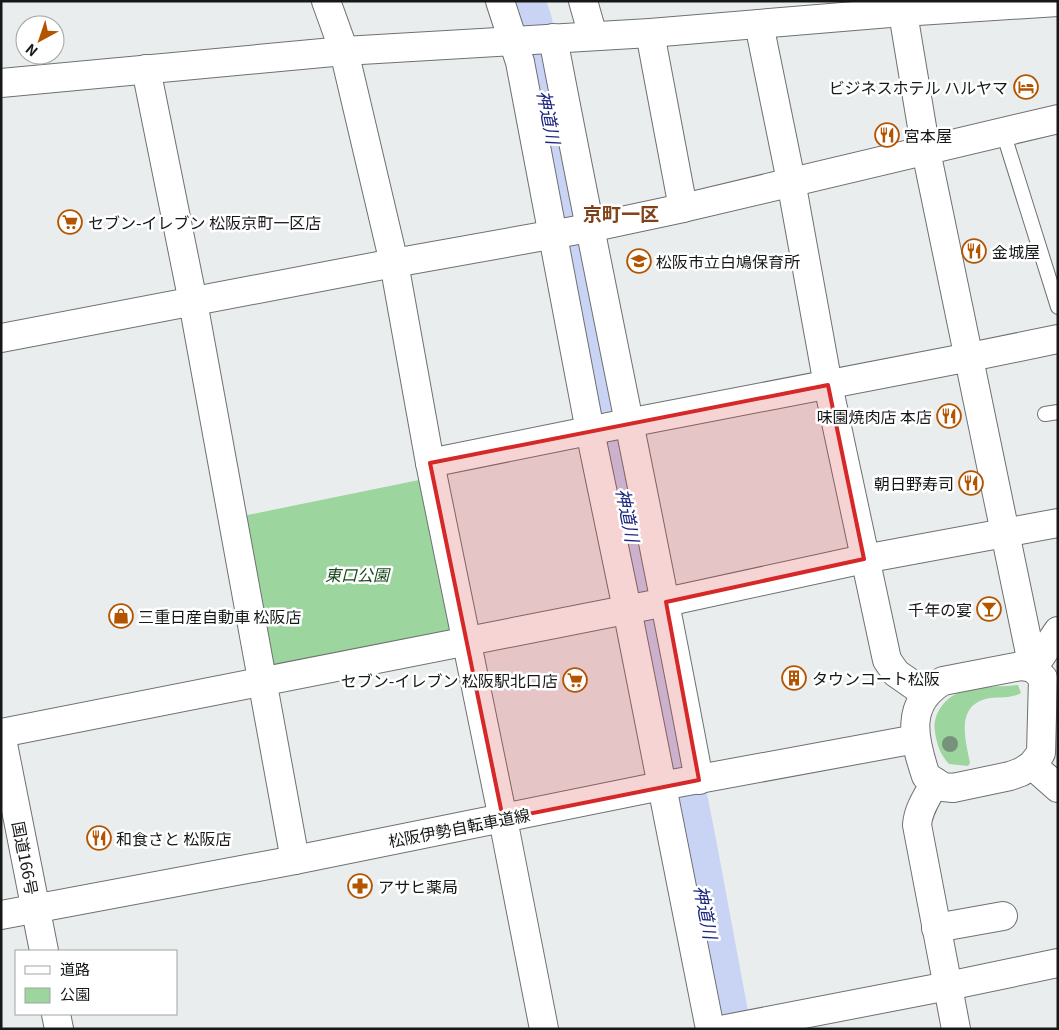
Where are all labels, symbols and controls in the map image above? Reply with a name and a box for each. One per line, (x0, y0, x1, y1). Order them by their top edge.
north arrow (15, 15, 65, 65)
text: N (21, 40, 41, 62)
hotel icon: ビジネスホテル ハルヤマ (1013, 74, 1039, 100)
place label: ビジネスホテル ハルヤマ (828, 75, 1008, 99)
water label: 神道川 (532, 88, 568, 148)
restaurant icon: 宮本屋 (874, 122, 900, 148)
place label: 宮本屋 (904, 123, 952, 147)
district label: 京町一区 (583, 199, 659, 226)
supermarket icon: セブン-イレブン 松阪京町一区店 (57, 209, 83, 235)
place label: セブン-イレブン 松阪京町一区店 (88, 210, 321, 234)
restaurant icon: 金城屋 (961, 238, 987, 264)
place label: 金城屋 (992, 239, 1040, 263)
school or university icon: 松阪市立白鳩保育所 (626, 248, 652, 274)
place label: 松阪市立白鳩保育所 (656, 249, 800, 273)
restaurant icon: 味園焼肉店 本店 (936, 403, 962, 429)
place label: 味園焼肉店 本店 (816, 404, 932, 428)
restaurant icon: 朝日野寿司 (958, 470, 984, 496)
place label: 朝日野寿司 (874, 471, 954, 495)
water label: 神道川 (611, 486, 647, 546)
park label: 東口公園 (325, 562, 391, 586)
bar icon: 千年の宴 (976, 596, 1002, 622)
place label: 千年の宴 (908, 597, 972, 621)
shop icon: 三重日産自動車 松阪店 (108, 603, 134, 629)
place label: 三重日産自動車 松阪店 (138, 604, 302, 628)
building icon: タウンコート松阪 (781, 665, 807, 691)
place label: タウンコート松阪 (812, 666, 940, 690)
supermarket icon: セブン-イレブン 松阪駅北口店 (562, 667, 588, 693)
place label: セブン-イレブン 松阪駅北口店 (341, 668, 558, 692)
street label: 松阪伊勢自転車道線 (386, 801, 532, 853)
street label: 国道166号 (7, 819, 45, 897)
restaurant icon: 和食さと 松阪店 (86, 825, 112, 851)
place label: 和食さと 松阪店 (116, 826, 232, 850)
pharmacy icon: アサヒ薬局 (347, 873, 373, 899)
place label: アサヒ薬局 (378, 874, 458, 898)
water label: 神道川 (689, 883, 725, 943)
legend (15, 950, 178, 1015)
text: 道路 (60, 958, 90, 979)
text: 公園 (60, 983, 90, 1004)

